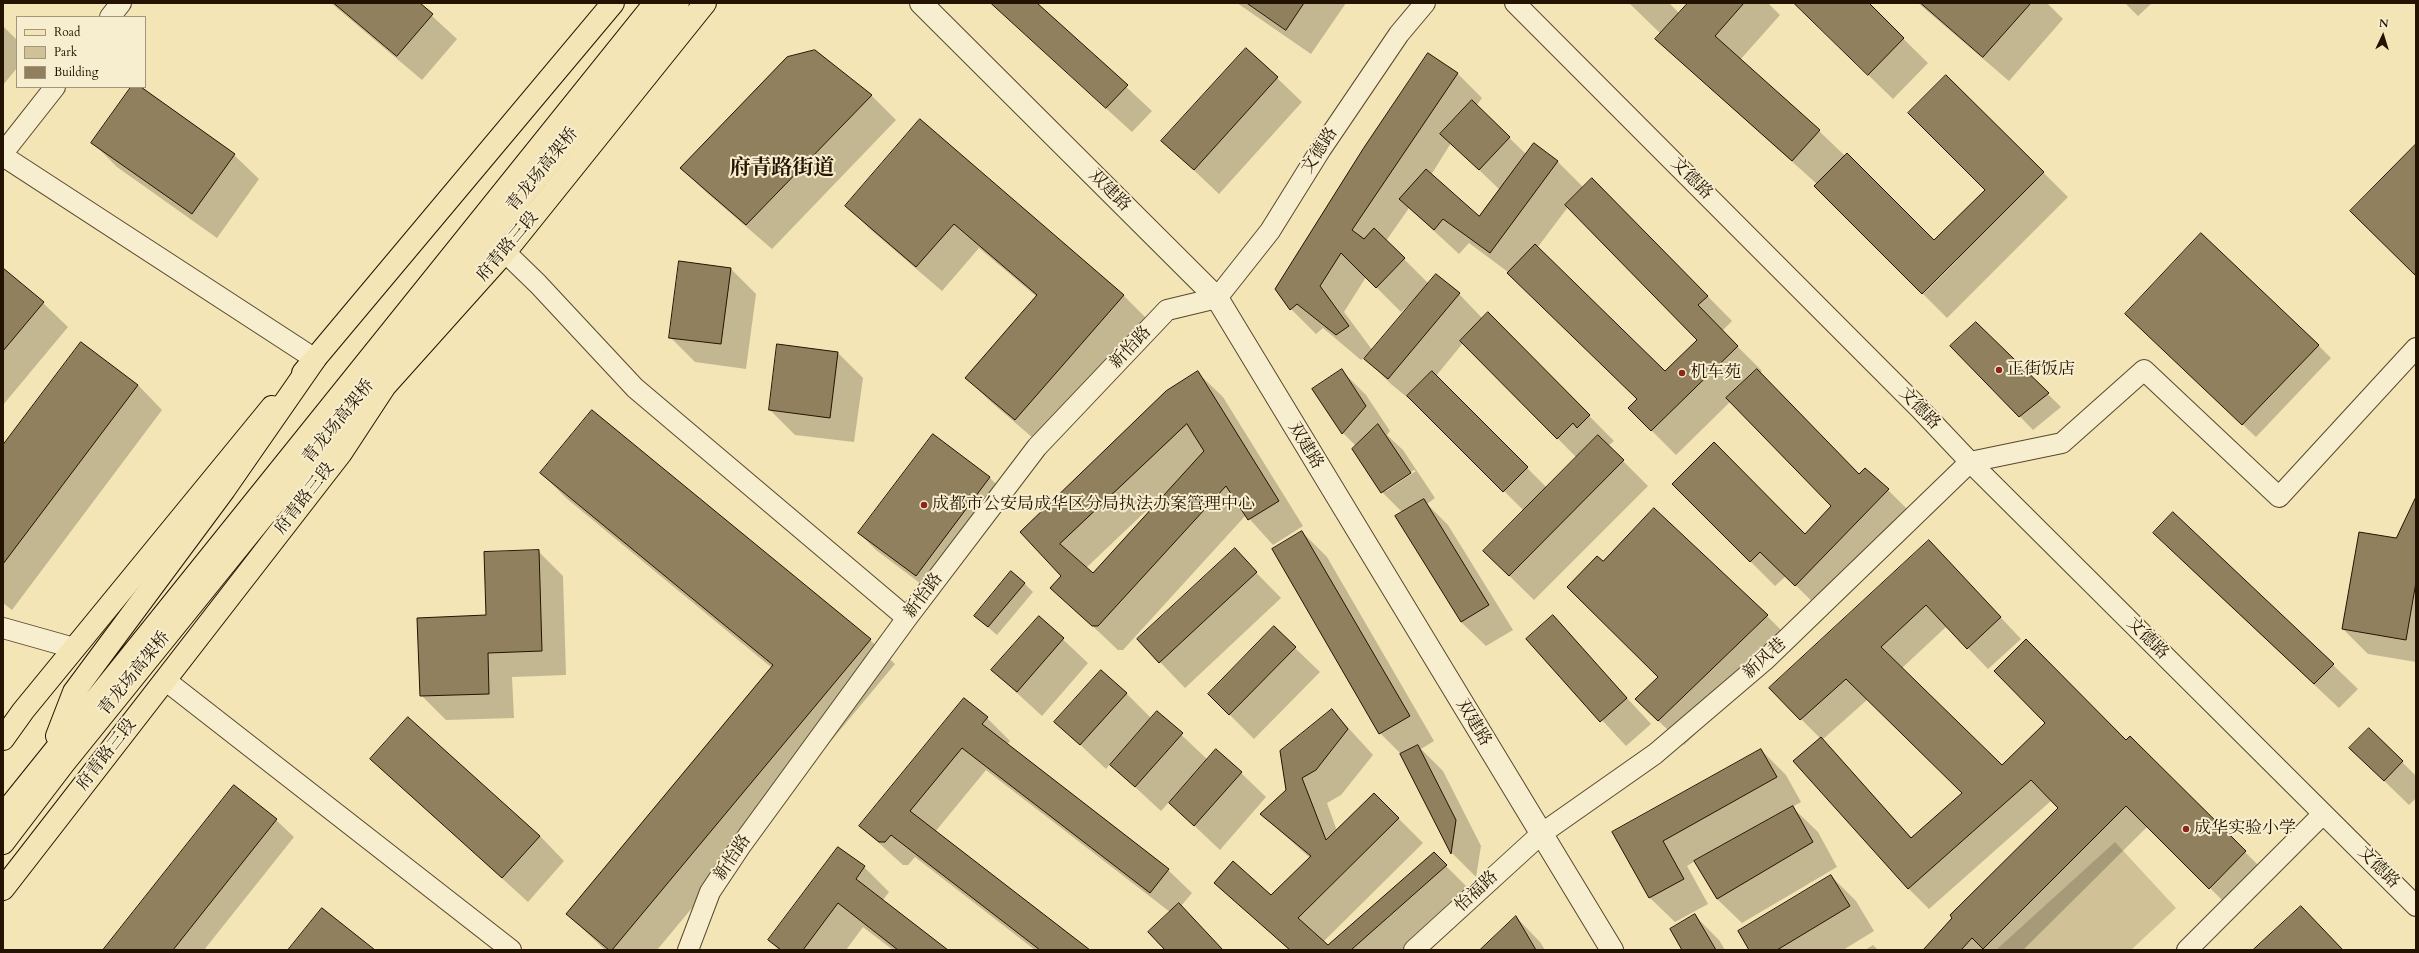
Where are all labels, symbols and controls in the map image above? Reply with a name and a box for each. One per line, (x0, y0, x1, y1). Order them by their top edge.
legend (16, 16, 146, 88)
north arrow (2363, 16, 2403, 56)
text: N (2379, 16, 2389, 31)
text: Road (54, 24, 80, 40)
text: Park (54, 44, 77, 60)
text: Building (54, 64, 98, 80)
street label: 青龙场高架桥 (503, 124, 583, 216)
street label: 文德路 (1298, 124, 1342, 178)
street label: 文德路 (1666, 154, 1716, 204)
district label: 府青路街道 (730, 156, 834, 182)
street label: 双建路 (1084, 166, 1134, 216)
street label: 府青路三段 (473, 208, 543, 286)
street label: 新怡路 (1106, 322, 1156, 374)
place label: 正街饭店 (2007, 360, 2075, 380)
place label: 机车苑 (1690, 363, 1741, 383)
marker: 正街饭店 (1994, 365, 2004, 375)
marker: 机车苑 (1677, 368, 1687, 378)
street label: 青龙场高架桥 (299, 376, 379, 468)
street label: 文德路 (1894, 384, 1944, 434)
street label: 双建路 (1283, 419, 1327, 473)
street label: 府青路三段 (271, 459, 339, 539)
place label: 成都市公安局成华区分局执法办案管理中心 (932, 495, 1255, 515)
marker: 成都市公安局成华区分局执法办案管理中心 (919, 500, 929, 510)
street label: 新怡路 (901, 569, 947, 623)
street label: 文德路 (2122, 614, 2172, 664)
street label: 青龙场高架桥 (95, 628, 175, 720)
street label: 新风巷 (1739, 634, 1791, 684)
street label: 双建路 (1451, 696, 1495, 750)
street label: 府青路三段 (73, 715, 141, 795)
place label: 成华实验小学 (2194, 819, 2296, 839)
marker: 成华实验小学 (2181, 824, 2191, 834)
street label: 新怡路 (710, 831, 756, 885)
street label: 文德路 (2353, 843, 2403, 893)
street label: 怡福路 (1451, 867, 1503, 917)

